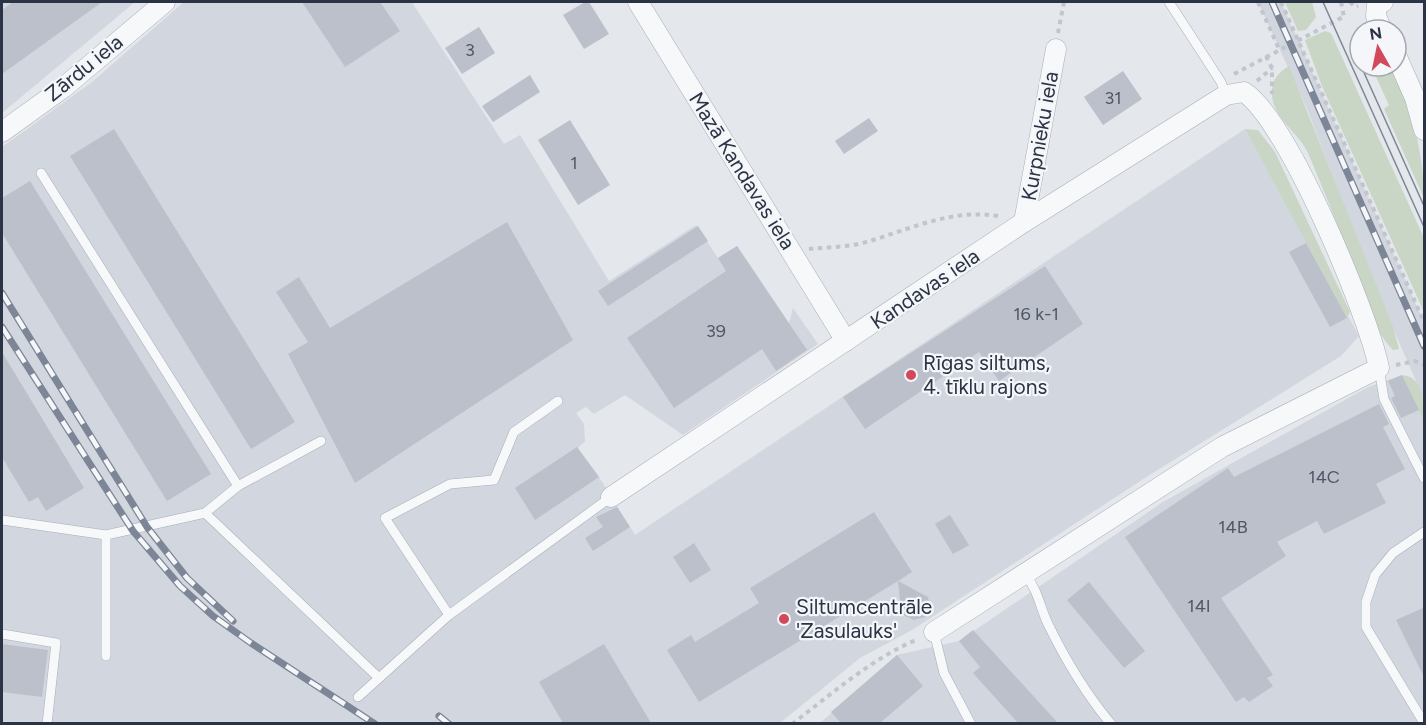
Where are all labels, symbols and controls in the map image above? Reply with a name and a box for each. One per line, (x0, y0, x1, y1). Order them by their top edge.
north arrow (1348, 18, 1408, 78)
text: N (1368, 23, 1383, 44)
street label: Zārdu iela (40, 29, 127, 106)
house number: 3 (465, 39, 475, 61)
street label: Kurpnieku iela (1016, 69, 1063, 202)
house number: 31 (1104, 87, 1122, 109)
street label: Mazā Kandavas iela (684, 88, 801, 254)
house number: 1 (570, 152, 578, 174)
street label: Kandavas iela (866, 243, 984, 334)
house number: 16 k-1 (1013, 303, 1059, 325)
house number: 39 (706, 320, 726, 342)
place label: Rīgas siltums, 4. tīklu rajons (923, 350, 1050, 399)
marker: Rīgas siltums, 4. tīklu rajons (904, 368, 918, 382)
house number: 14C (1308, 466, 1340, 488)
house number: 14B (1218, 516, 1248, 538)
place label: Siltumcentrāle 'Zasulauks' (796, 594, 932, 643)
house number: 14I (1187, 595, 1211, 617)
marker: Siltumcentrāle 'Zasulauks' (777, 612, 791, 626)

